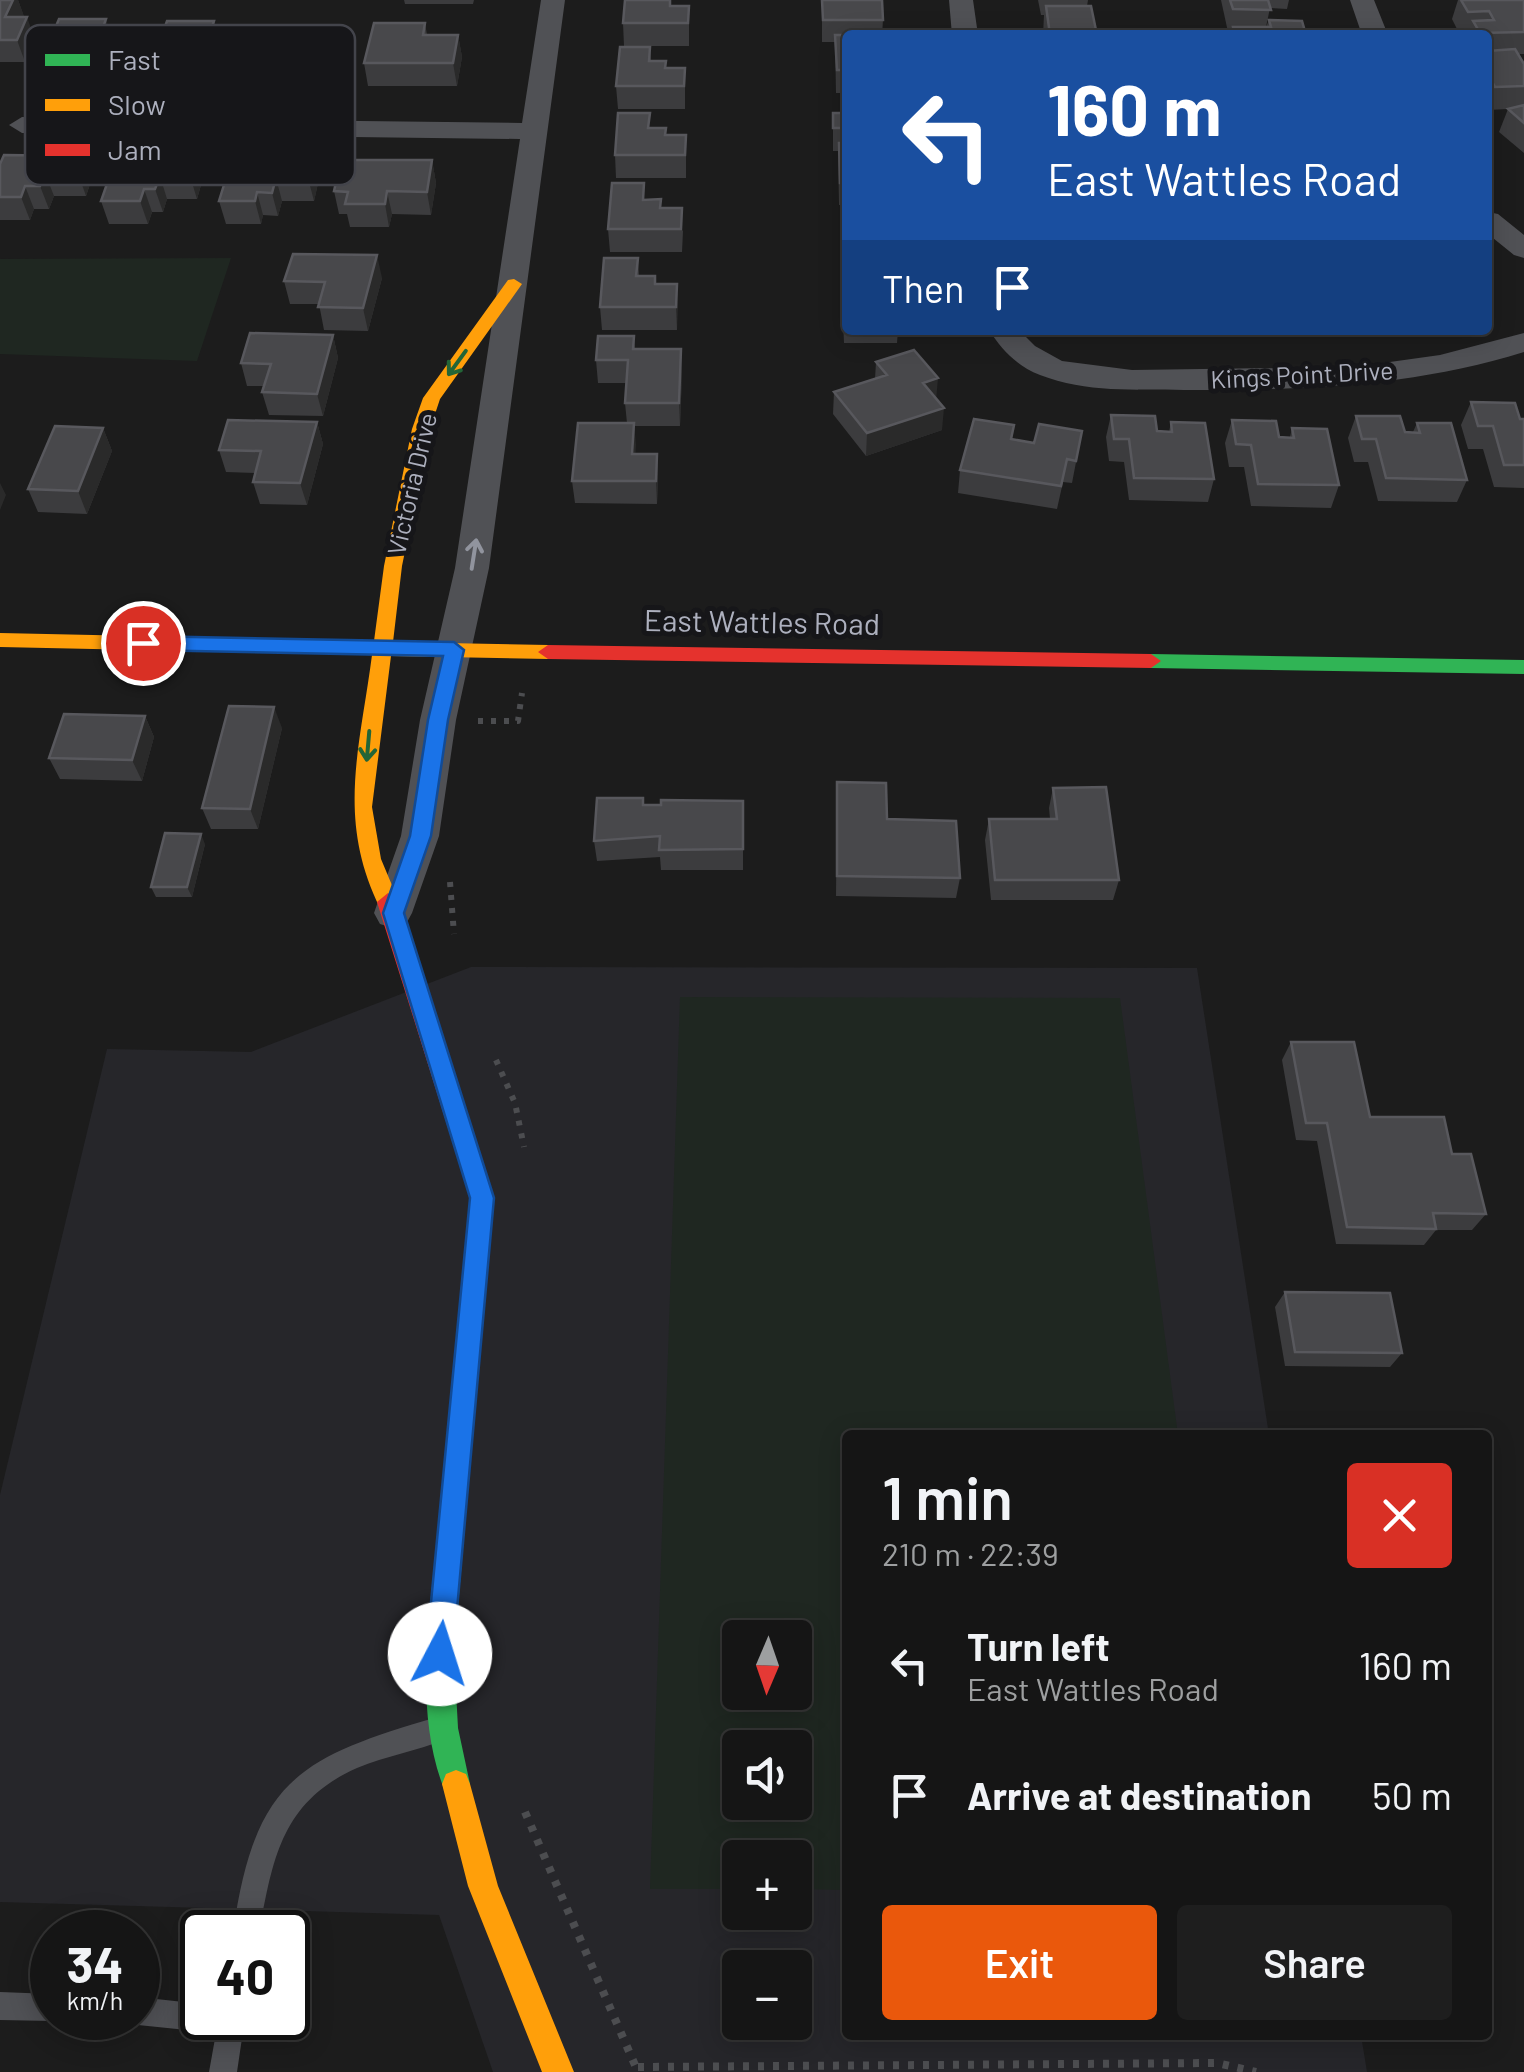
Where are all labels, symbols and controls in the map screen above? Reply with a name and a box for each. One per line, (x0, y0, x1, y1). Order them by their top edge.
legend (25, 25, 355, 185)
text: Fast (108, 42, 161, 76)
text: 160 m (1047, 66, 1222, 150)
icon: left (882, 70, 1012, 200)
text: Slow (108, 87, 166, 121)
text: Jam (108, 132, 162, 166)
text: East Wattles Road (1047, 151, 1401, 205)
icon: arrive (985, 260, 1040, 315)
text: Then (882, 265, 965, 311)
one-way arrow (447, 349, 468, 376)
street label: Kings Point Drive (1210, 354, 1394, 394)
street label: Victoria Drive (380, 410, 442, 558)
one-way arrow (465, 538, 484, 571)
pin (101, 601, 186, 686)
street label: East Wattles Road (644, 601, 880, 641)
icon: arrive (116, 616, 171, 671)
one-way arrow (358, 730, 377, 762)
text: 1 min (882, 1460, 1013, 1532)
button: close (1347, 1463, 1452, 1568)
text: 210 m · 22:39 (882, 1534, 1059, 1572)
position arrow (388, 1602, 492, 1706)
north arrow (722, 1620, 812, 1710)
map controls (722, 1620, 812, 2040)
text: Turn left (967, 1623, 1110, 1669)
icon: left (882, 1638, 937, 1693)
text: 160 m (1359, 1642, 1452, 1688)
text: East Wattles Road (967, 1669, 1219, 1707)
button: sound (722, 1730, 812, 1820)
icon: arrive (882, 1768, 937, 1823)
text: Arrive at destination (967, 1772, 1312, 1818)
text: 50 m (1372, 1772, 1452, 1818)
button: + (722, 1840, 812, 1930)
button: Exit (882, 1905, 1157, 2020)
button: Share (1177, 1905, 1452, 2020)
speed limit sign: 40 (180, 1910, 310, 2040)
text: 34 (66, 1933, 124, 1993)
button: − (722, 1950, 812, 2040)
text: km/h (67, 1985, 123, 2015)

